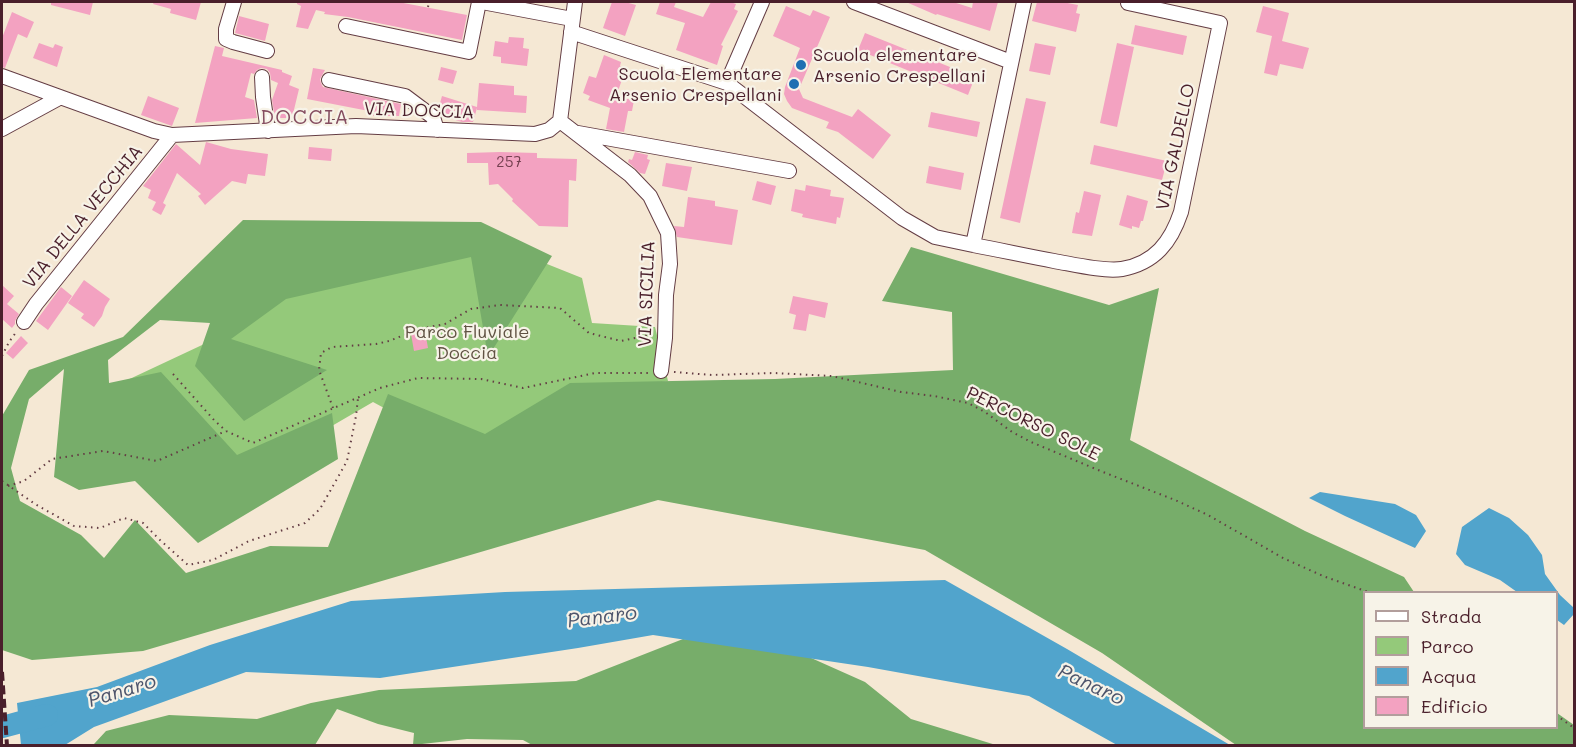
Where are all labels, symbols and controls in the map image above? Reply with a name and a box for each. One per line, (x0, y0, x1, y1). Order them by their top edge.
place label: Scuola elementare Arsenio Crespellani (813, 44, 986, 86)
marker: Scuola elementare Arsenio Crespellani (794, 58, 808, 72)
place label: Scuola Elementare Arsenio Crespellani (609, 63, 782, 106)
marker: Scuola Elementare Arsenio Crespellani (787, 77, 801, 91)
street label: VIA GALDELLO (1152, 82, 1200, 212)
street label: VIA DOCCIA (363, 98, 475, 124)
district label: DOCCIA (260, 106, 350, 130)
street label: VIA DELLA VECCHIA (19, 141, 147, 293)
house number: 257 (496, 153, 522, 171)
street label: VIA SICILIA (634, 241, 660, 347)
park label: Parco Fluviale Doccia (405, 321, 529, 364)
street label: PERCORSO SOLE (963, 382, 1103, 466)
legend (1363, 591, 1558, 729)
water label: Panaro (566, 601, 638, 633)
text: Strada (1421, 604, 1482, 628)
text: Parco (1421, 634, 1474, 658)
water label: Panaro (1054, 659, 1128, 711)
text: Acqua (1421, 664, 1477, 688)
water label: Panaro (85, 669, 159, 713)
text: Edificio (1421, 694, 1488, 718)

